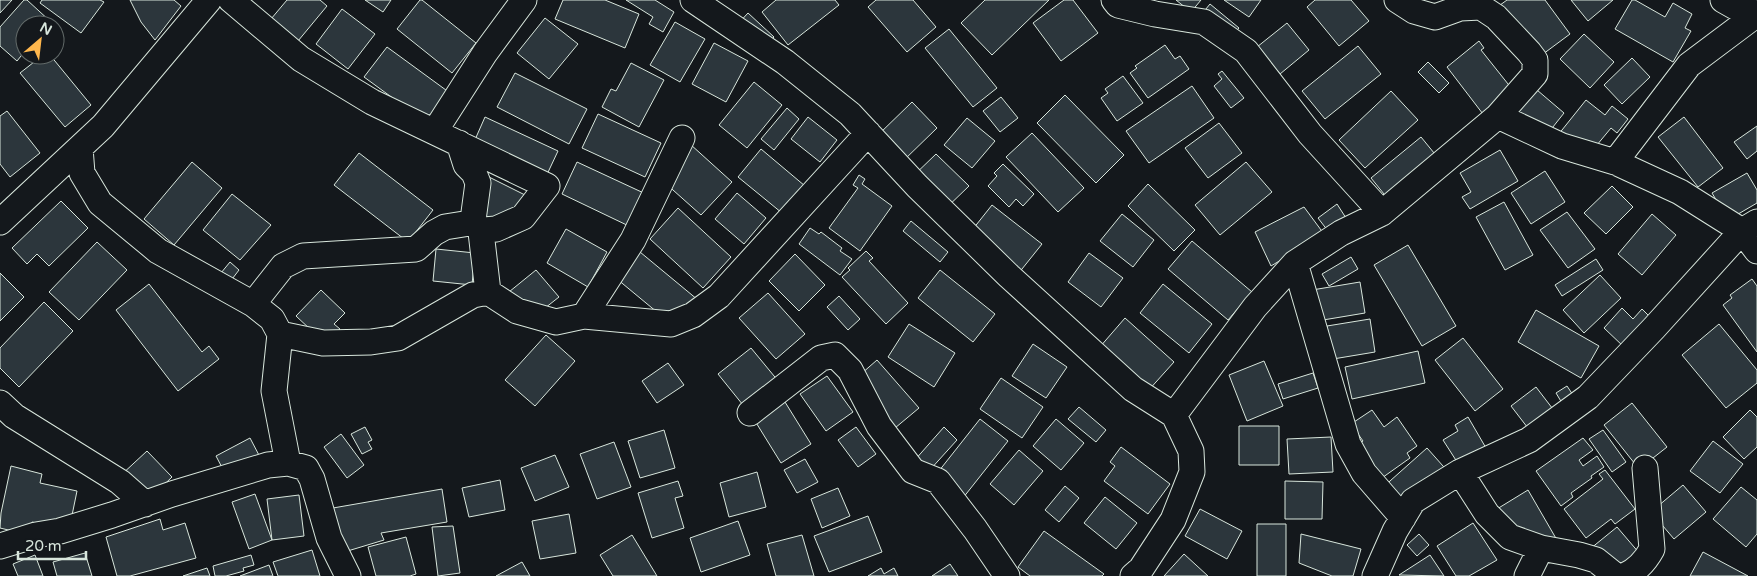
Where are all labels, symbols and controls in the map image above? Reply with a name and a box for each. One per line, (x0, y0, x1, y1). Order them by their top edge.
north arrow (15, 15, 65, 65)
text: N (37, 19, 55, 39)
scale bar (18, 528, 85, 560)
text: 20 m (25, 537, 62, 555)

